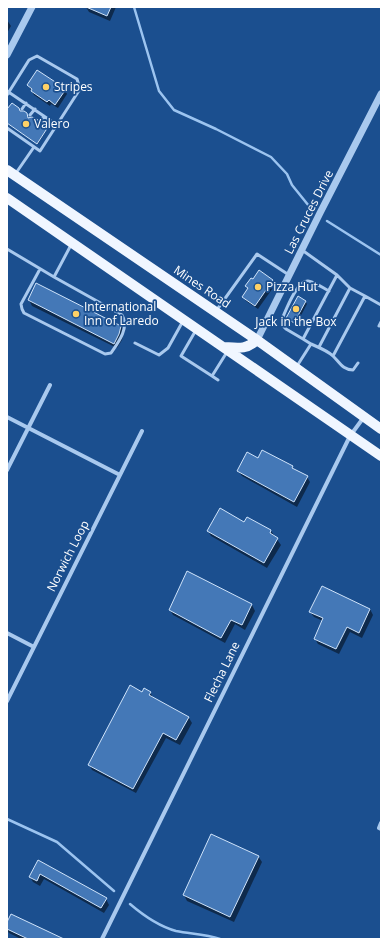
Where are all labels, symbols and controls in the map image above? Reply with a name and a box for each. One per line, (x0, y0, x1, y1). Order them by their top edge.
place label: Stripes (54, 78, 93, 95)
marker: Stripes (41, 82, 51, 92)
place label: Valero (34, 115, 70, 132)
marker: Valero (21, 119, 31, 129)
street label: Las Cruces Drive (280, 167, 337, 257)
street label: Mines Road (170, 261, 234, 312)
place label: Pizza Hut (266, 278, 318, 295)
marker: Pizza Hut (253, 282, 263, 292)
place label: International Inn of Laredo (84, 298, 159, 329)
marker: Jack in the Box (291, 304, 301, 314)
marker: International Inn of Laredo (71, 309, 81, 319)
place label: Jack in the Box (254, 313, 337, 330)
street label: Norwich Loop (42, 517, 93, 594)
street label: Flecha Lane (199, 638, 244, 705)

